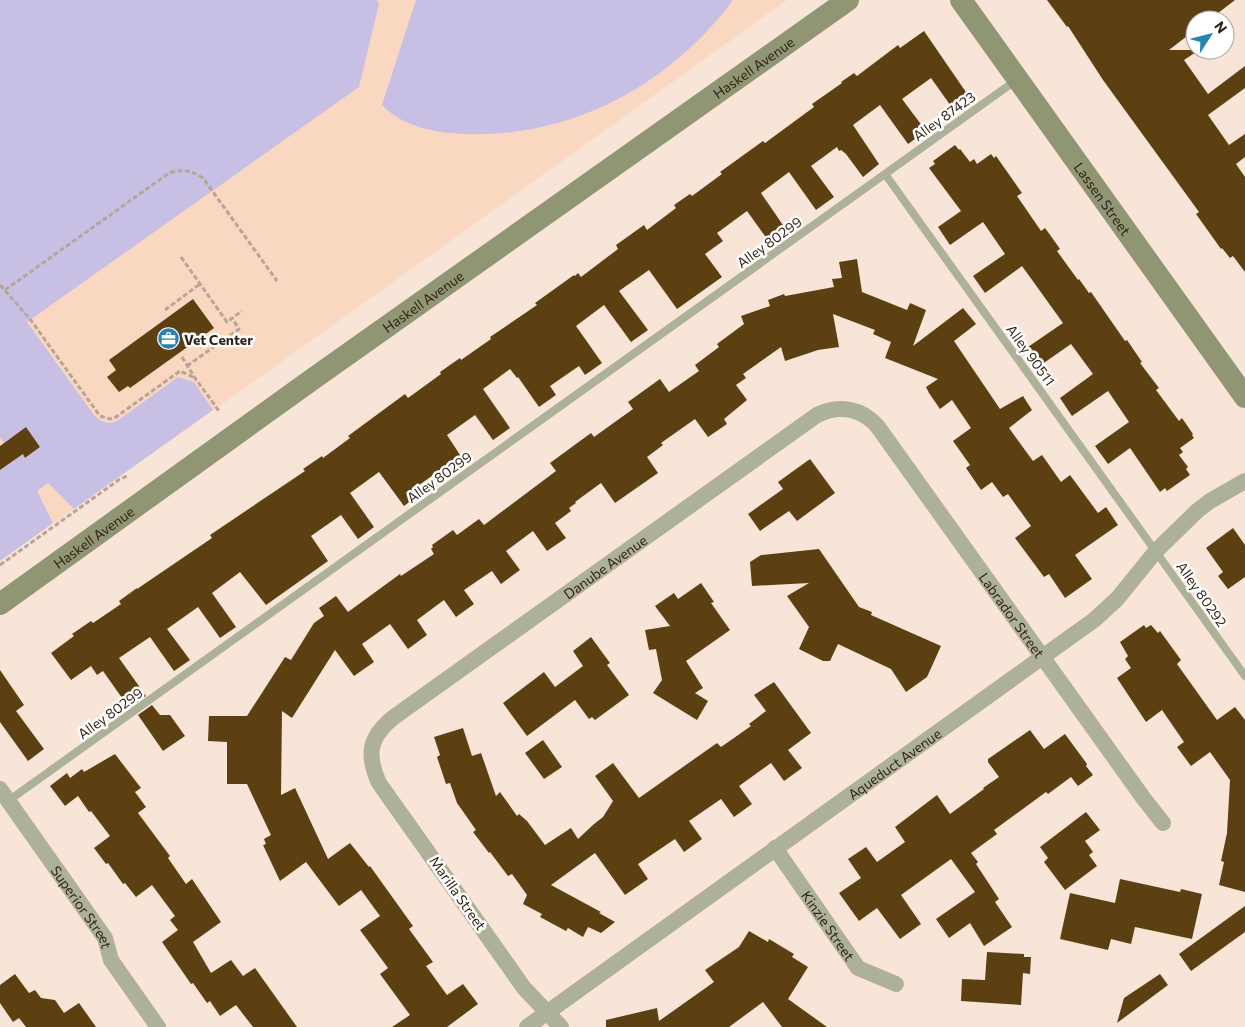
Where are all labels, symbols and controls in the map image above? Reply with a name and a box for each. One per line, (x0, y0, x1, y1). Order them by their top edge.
north arrow (1185, 10, 1235, 60)
text: N (1211, 18, 1231, 36)
street label: Haskell Avenue (709, 33, 797, 102)
street label: Alley 87423 (910, 88, 978, 144)
street label: Lassen Street (1071, 159, 1135, 238)
street label: Alley 80299 (733, 213, 805, 271)
street label: Haskell Avenue (379, 267, 467, 336)
street label: Alley 90511 (1003, 321, 1059, 389)
office icon: Vet Center (156, 327, 180, 351)
place label: Vet Center (184, 331, 253, 348)
street label: Alley 80299 (403, 448, 475, 506)
street label: Haskell Avenue (50, 502, 137, 572)
street label: Danube Avenue (560, 531, 650, 602)
street label: Alley 80292 (1173, 558, 1231, 630)
street label: Labrador Street (976, 569, 1049, 661)
street label: Alley 80299 (74, 684, 146, 742)
street label: Aqueduct Avenue (844, 724, 944, 803)
street label: Marilla Street (426, 853, 490, 933)
street label: Superior Street (48, 862, 116, 950)
street label: Kinzie Street (798, 887, 859, 964)

